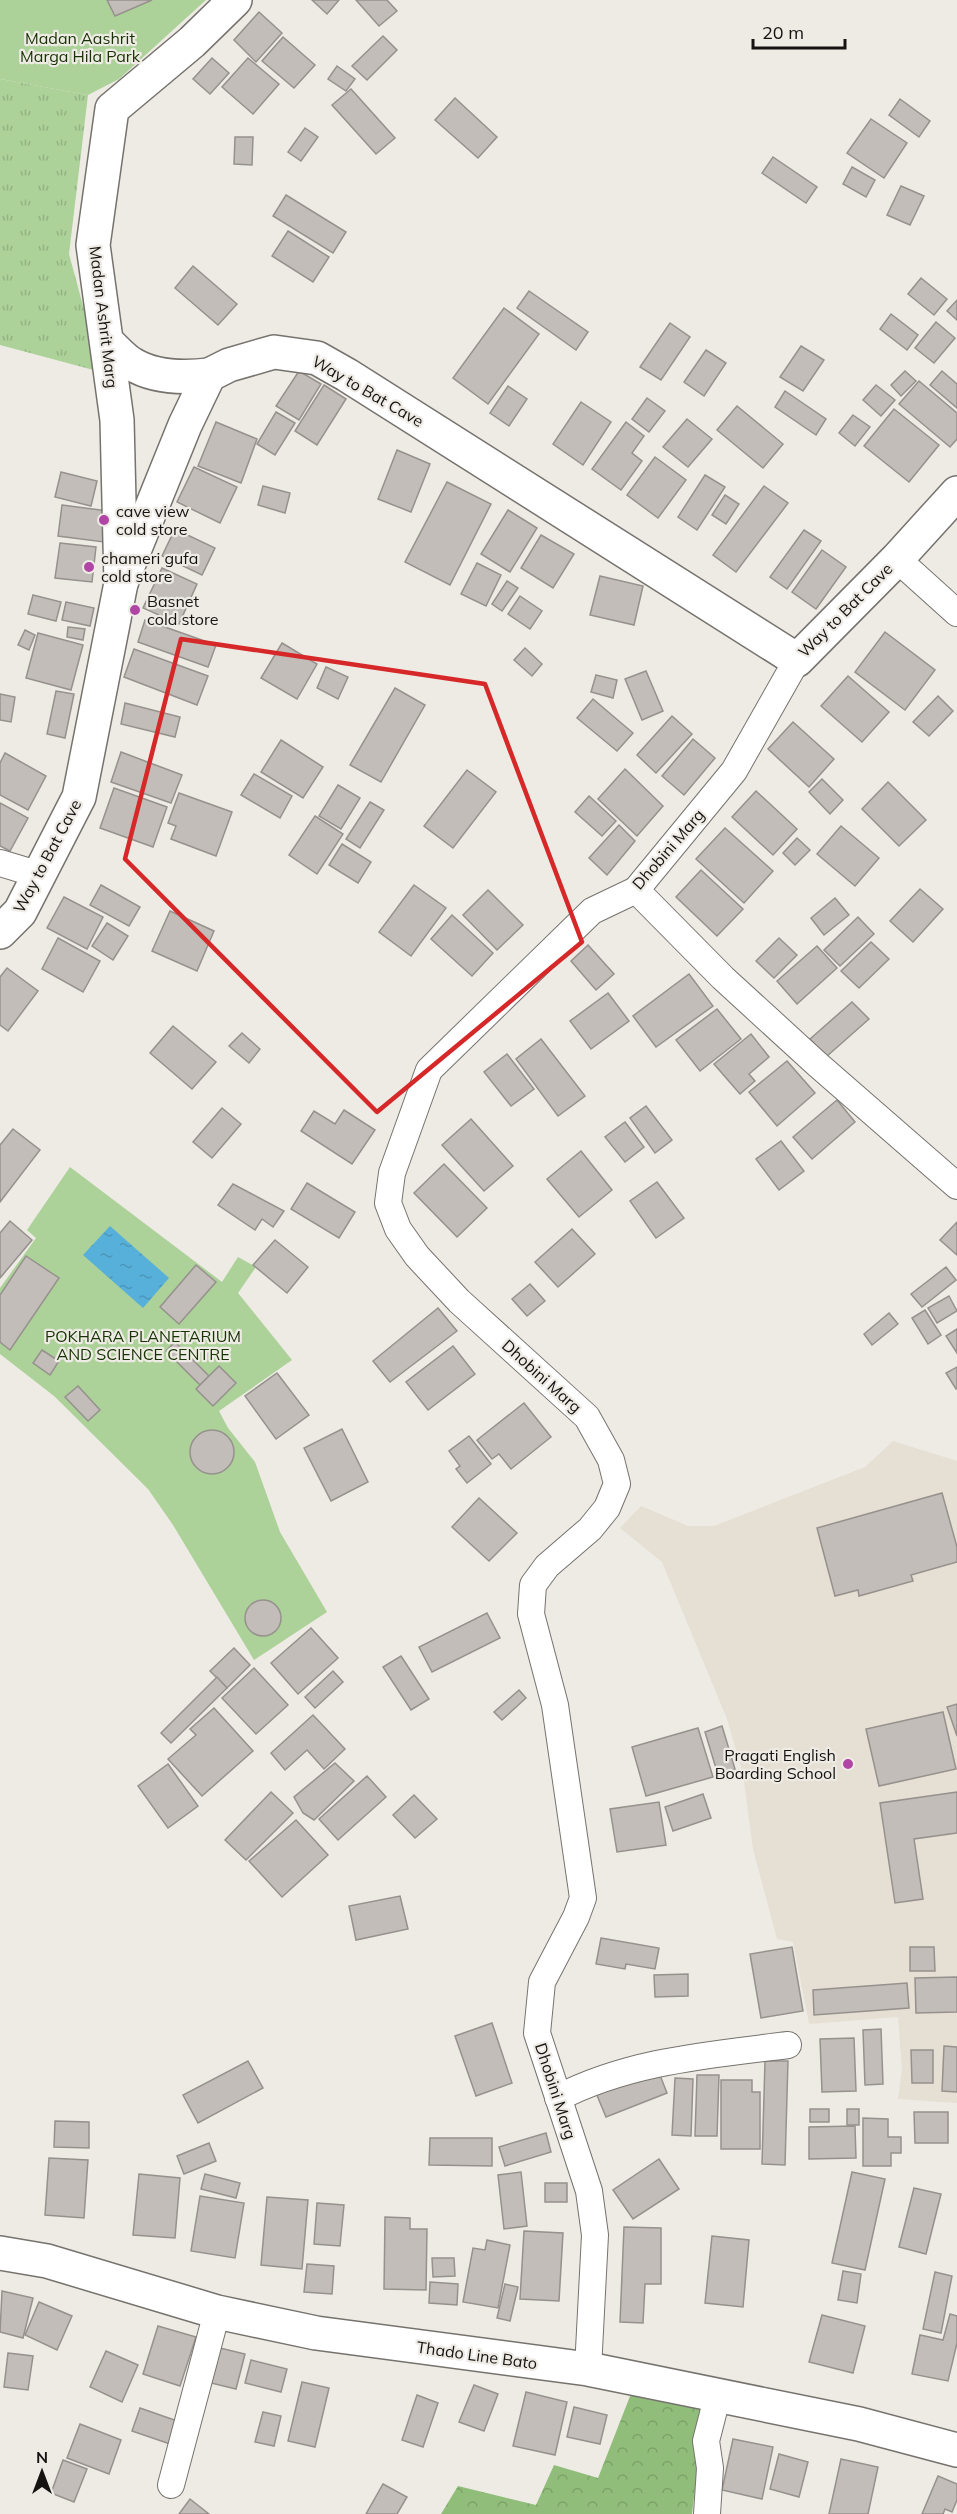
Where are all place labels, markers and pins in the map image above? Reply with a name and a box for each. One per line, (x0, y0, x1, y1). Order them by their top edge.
place label: cave view cold store (116, 501, 190, 539)
marker: cave view cold store (97, 513, 111, 527)
place label: chameri gufa cold store (101, 548, 198, 586)
marker: chameri gufa cold store (82, 560, 96, 574)
place label: Basnet cold store (147, 591, 218, 629)
marker: Basnet cold store (128, 603, 142, 617)
place label: Pragati English Boarding School (715, 1745, 836, 1783)
marker: Pragati English Boarding School (841, 1757, 855, 1771)

